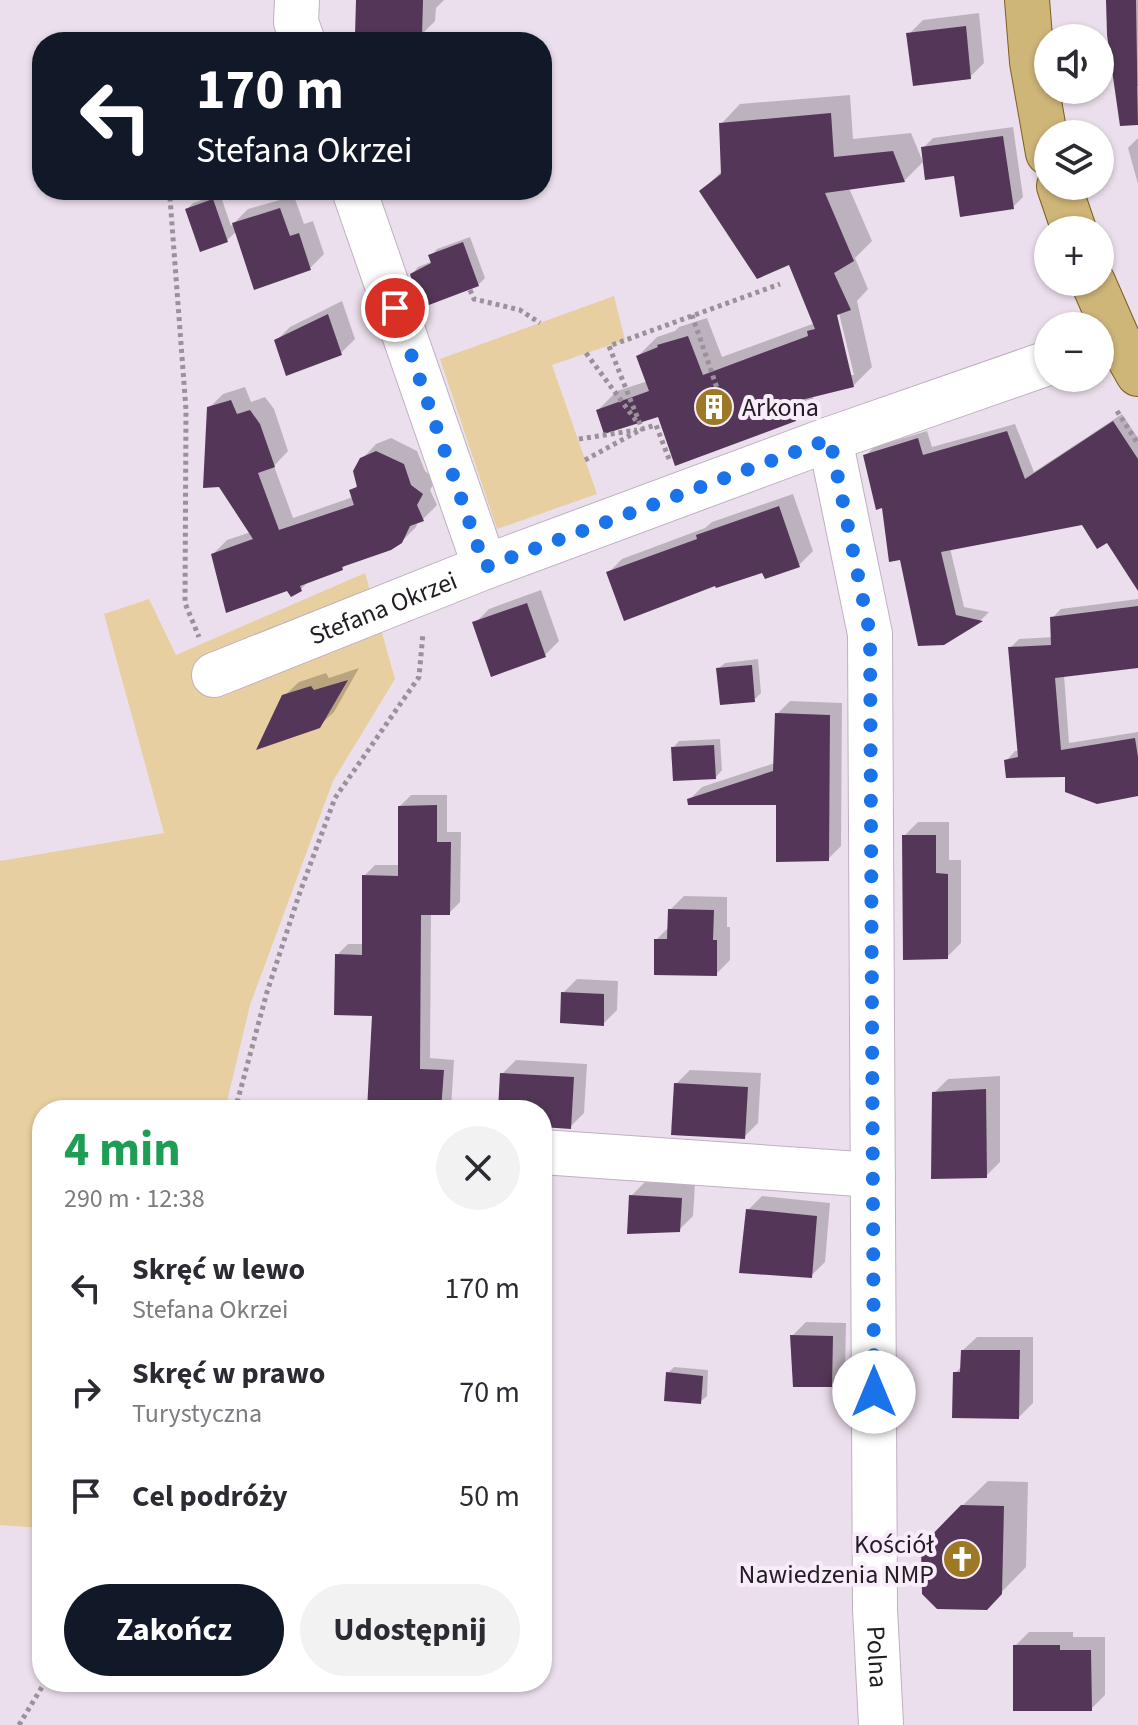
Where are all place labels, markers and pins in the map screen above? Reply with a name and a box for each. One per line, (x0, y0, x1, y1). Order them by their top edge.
pin (361, 274, 429, 342)
building icon: Arkona (693, 386, 735, 428)
place label: Arkona (742, 389, 819, 426)
place label: Kościół Nawiedzenia NMP (739, 1526, 934, 1593)
church icon: Kościół Nawiedzenia NMP (941, 1538, 983, 1580)

